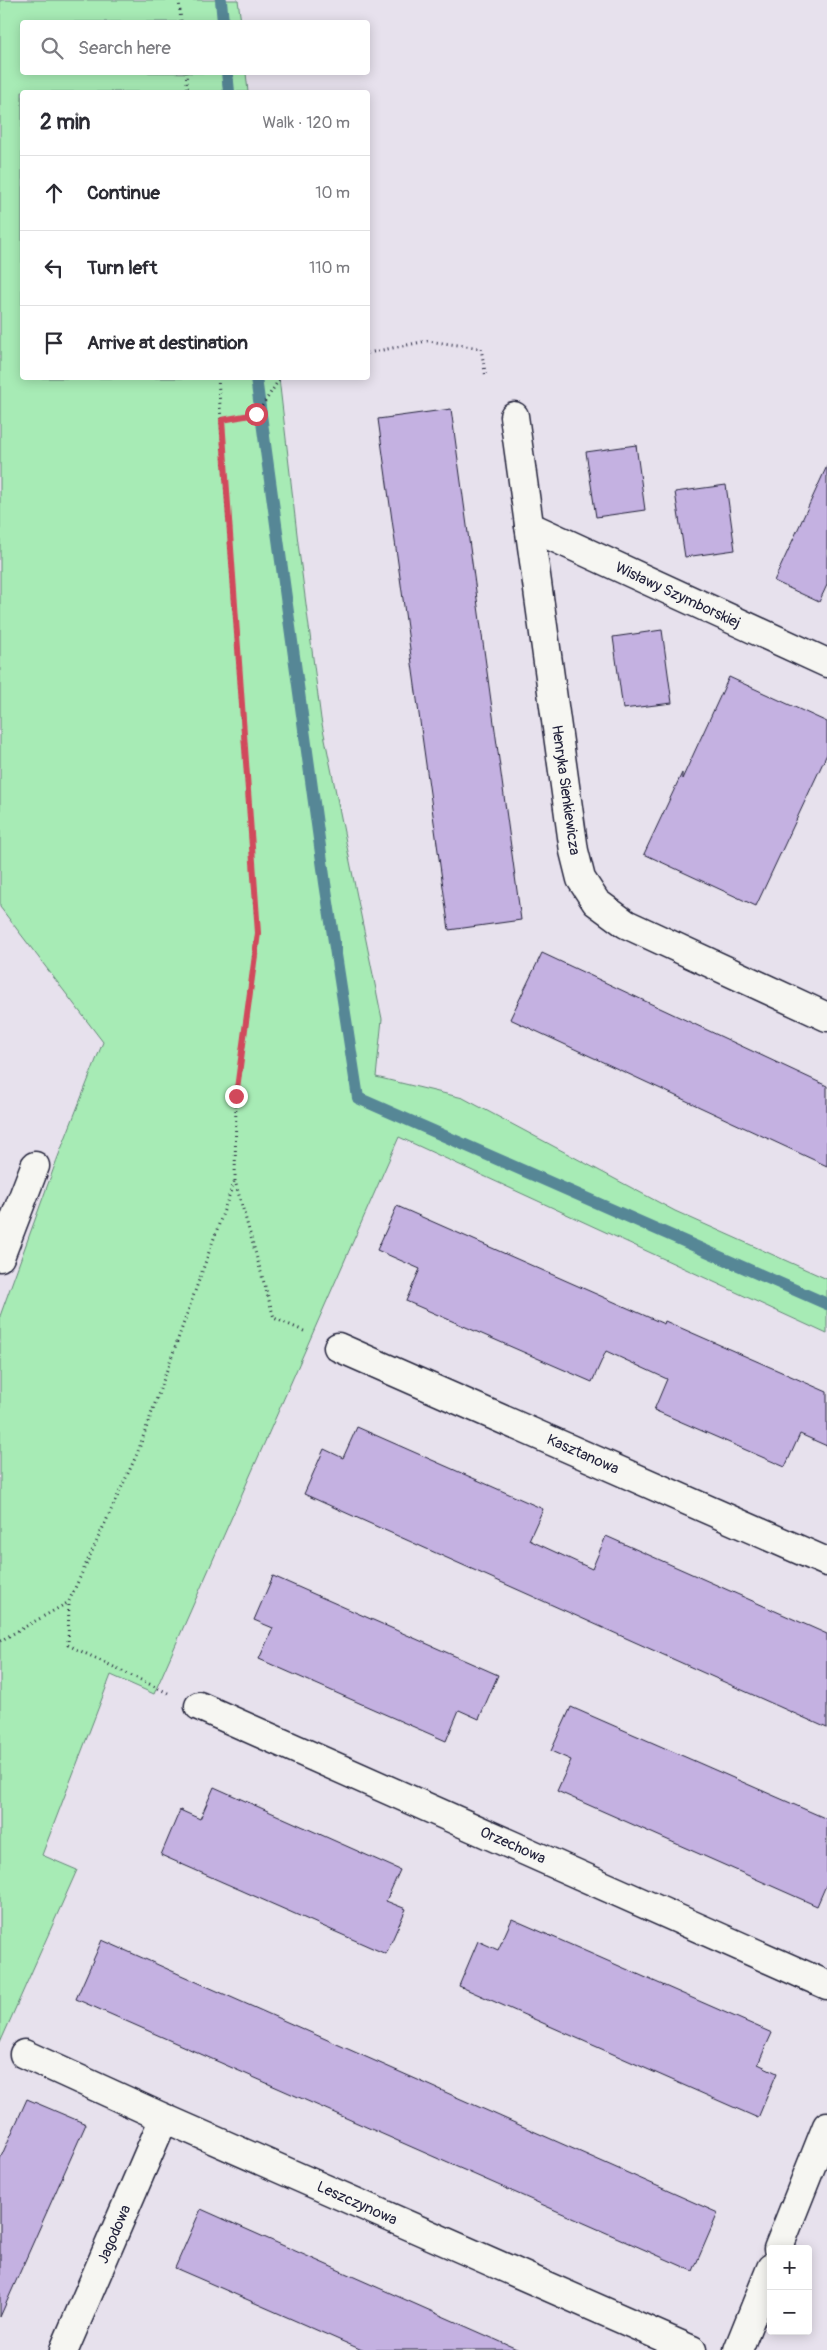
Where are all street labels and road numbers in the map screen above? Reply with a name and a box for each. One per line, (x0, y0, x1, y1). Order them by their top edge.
street label: Wisławy Szymborskiej (612, 558, 744, 633)
street label: Henryka Sienkiewicza (547, 724, 584, 856)
street label: Kasztanowa (544, 1430, 622, 1479)
street label: Orzechowa (477, 1823, 549, 1868)
street label: Leszczynowa (314, 2177, 400, 2230)
street label: Jagodowa (94, 2202, 135, 2266)

